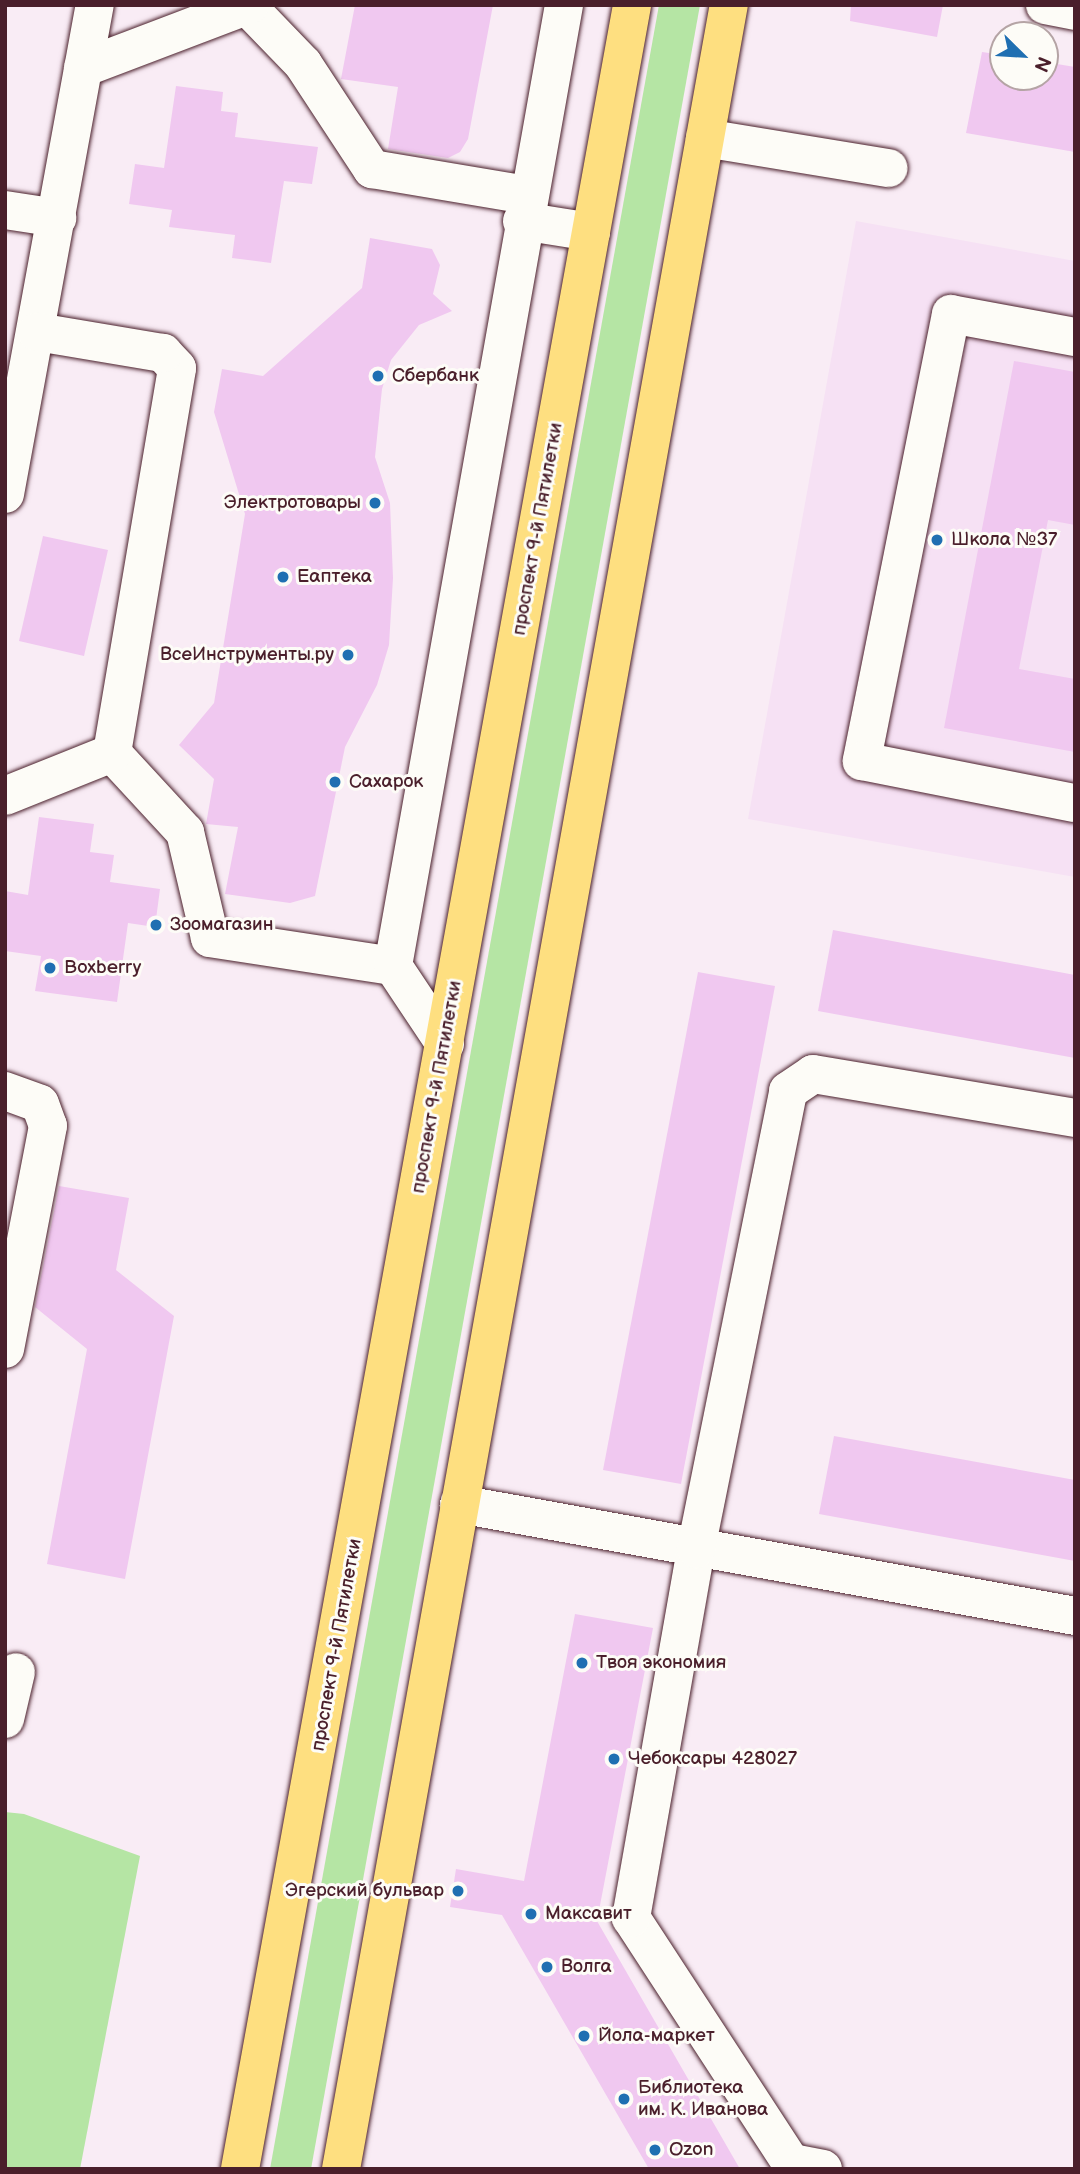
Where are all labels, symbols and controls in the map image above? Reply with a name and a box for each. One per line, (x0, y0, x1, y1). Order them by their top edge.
north arrow (989, 21, 1059, 91)
text: N (1028, 53, 1055, 75)
place label: Сбербанк (392, 365, 479, 387)
marker: Сбербанк (370, 368, 386, 384)
street label: проспект 9-й Пятилетки (508, 421, 568, 637)
place label: Электротовары (224, 492, 361, 514)
marker: Электротовары (367, 495, 383, 511)
place label: Школа №37 (951, 529, 1057, 551)
marker: Школа №37 (929, 532, 945, 548)
place label: Еаптека (297, 566, 372, 588)
marker: Еаптека (275, 569, 291, 585)
place label: ВсеИнструменты.ру (160, 644, 334, 666)
marker: ВсеИнструменты.ру (340, 647, 356, 663)
place label: Сахарок (349, 771, 423, 793)
marker: Сахарок (327, 774, 343, 790)
place label: Зоомагазин (170, 914, 273, 936)
marker: Зоомагазин (148, 917, 164, 933)
place label: Boxberry (64, 957, 141, 979)
marker: Boxberry (42, 960, 58, 976)
street label: проспект 9-й Пятилетки (407, 979, 467, 1195)
street label: проспект 9-й Пятилетки (307, 1537, 367, 1753)
place label: Твоя экономия (596, 1652, 726, 1674)
marker: Твоя экономия (574, 1655, 590, 1671)
place label: Чебоксары 428027 (628, 1748, 797, 1770)
marker: Чебоксары 428027 (606, 1751, 622, 1767)
place label: Эгерский бульвар (285, 1880, 444, 1902)
marker: Эгерский бульвар (450, 1883, 466, 1899)
place label: Максавит (545, 1903, 632, 1925)
marker: Максавит (523, 1906, 539, 1922)
place label: Волга (561, 1956, 612, 1978)
marker: Волга (539, 1959, 555, 1975)
place label: Йола-маркет (598, 2025, 715, 2047)
marker: Йола-маркет (576, 2028, 592, 2044)
place label: Библиотека им. К. Иванова (638, 2077, 768, 2121)
marker: Библиотека им. К. Иванова (616, 2091, 632, 2107)
place label: Ozon (669, 2139, 714, 2161)
marker: Ozon (647, 2142, 663, 2158)

